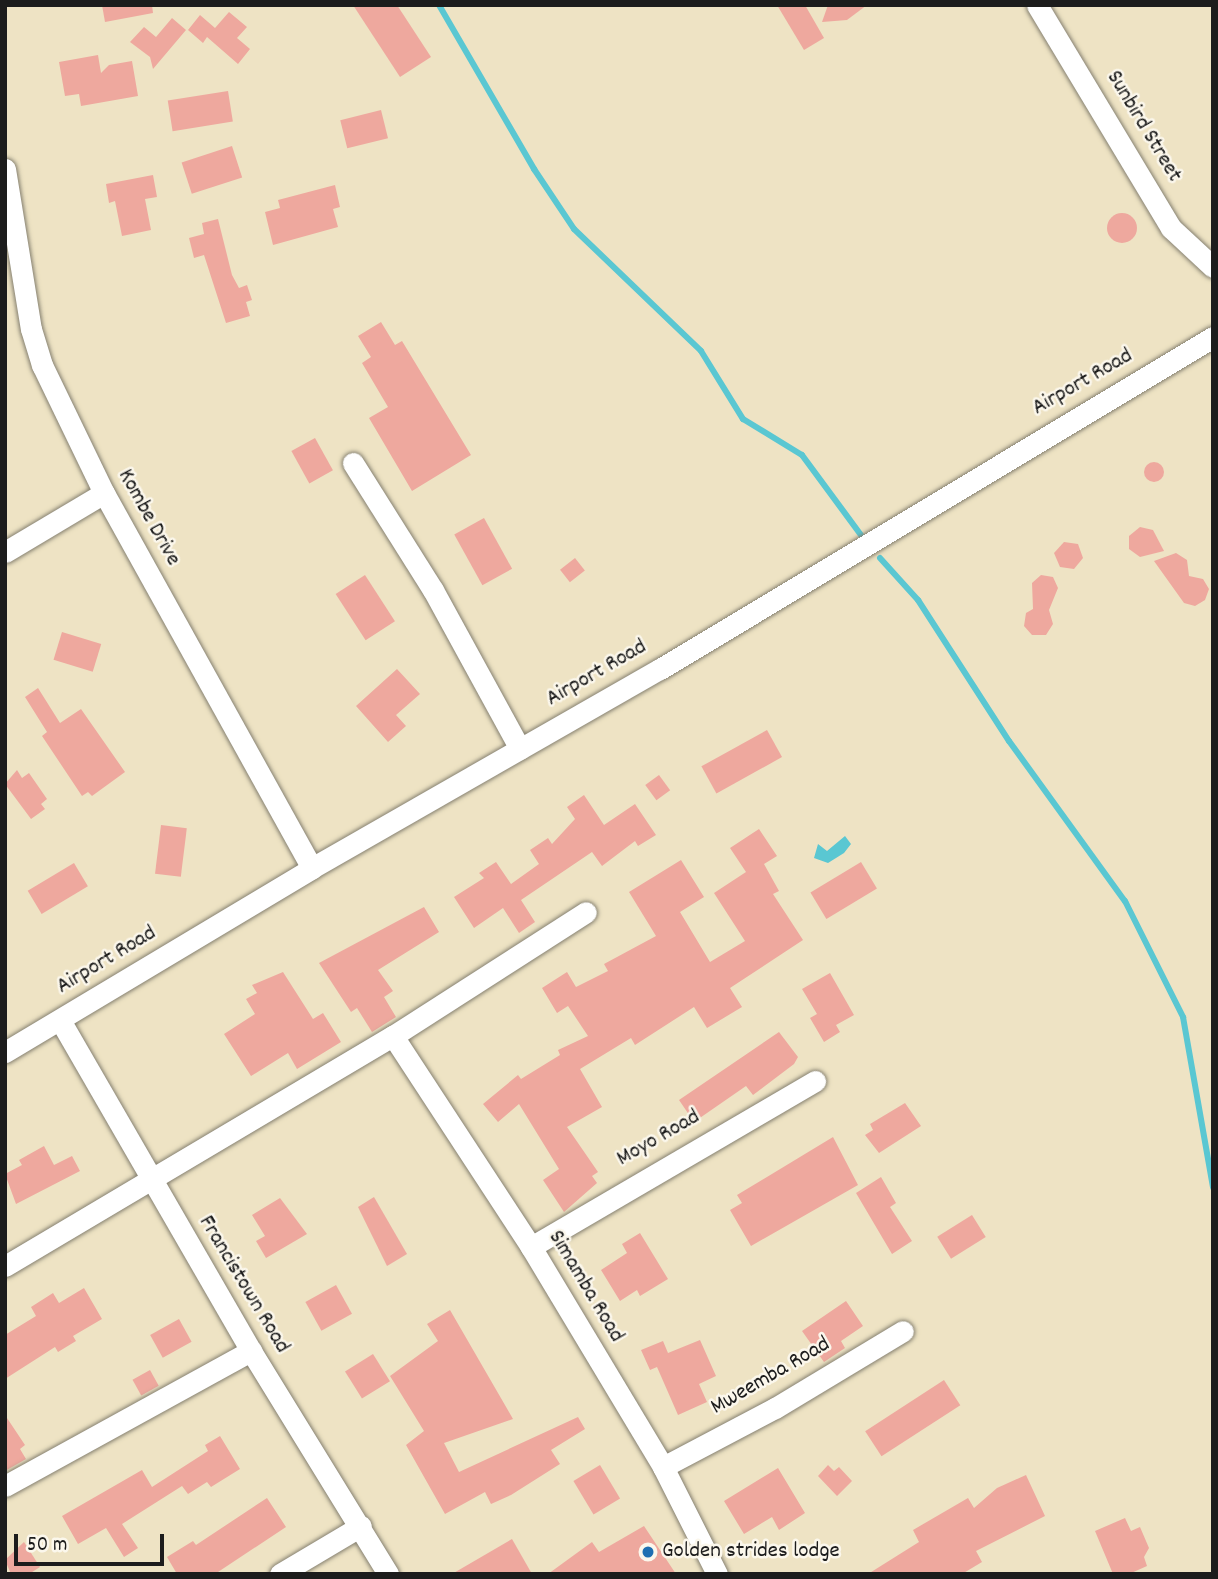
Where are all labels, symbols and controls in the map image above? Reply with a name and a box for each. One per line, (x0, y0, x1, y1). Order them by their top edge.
street label: Sunbird Street (1099, 66, 1187, 188)
street label: Airport Road (1028, 343, 1138, 423)
street label: Kombe Drive (110, 465, 186, 571)
street label: Airport Road (542, 634, 652, 714)
street label: Airport Road (52, 920, 162, 1002)
street label: Moyo Road (612, 1104, 706, 1174)
street label: Francistown Road (191, 1211, 295, 1359)
street label: Simamba Road (541, 1226, 629, 1348)
street label: Mweemba Road (706, 1332, 836, 1422)
scale bar (18, 1520, 168, 1564)
text: 50 m (27, 1531, 67, 1561)
place label: Golden strides lodge (662, 1538, 840, 1566)
marker: Golden strides lodge (640, 1544, 656, 1560)

